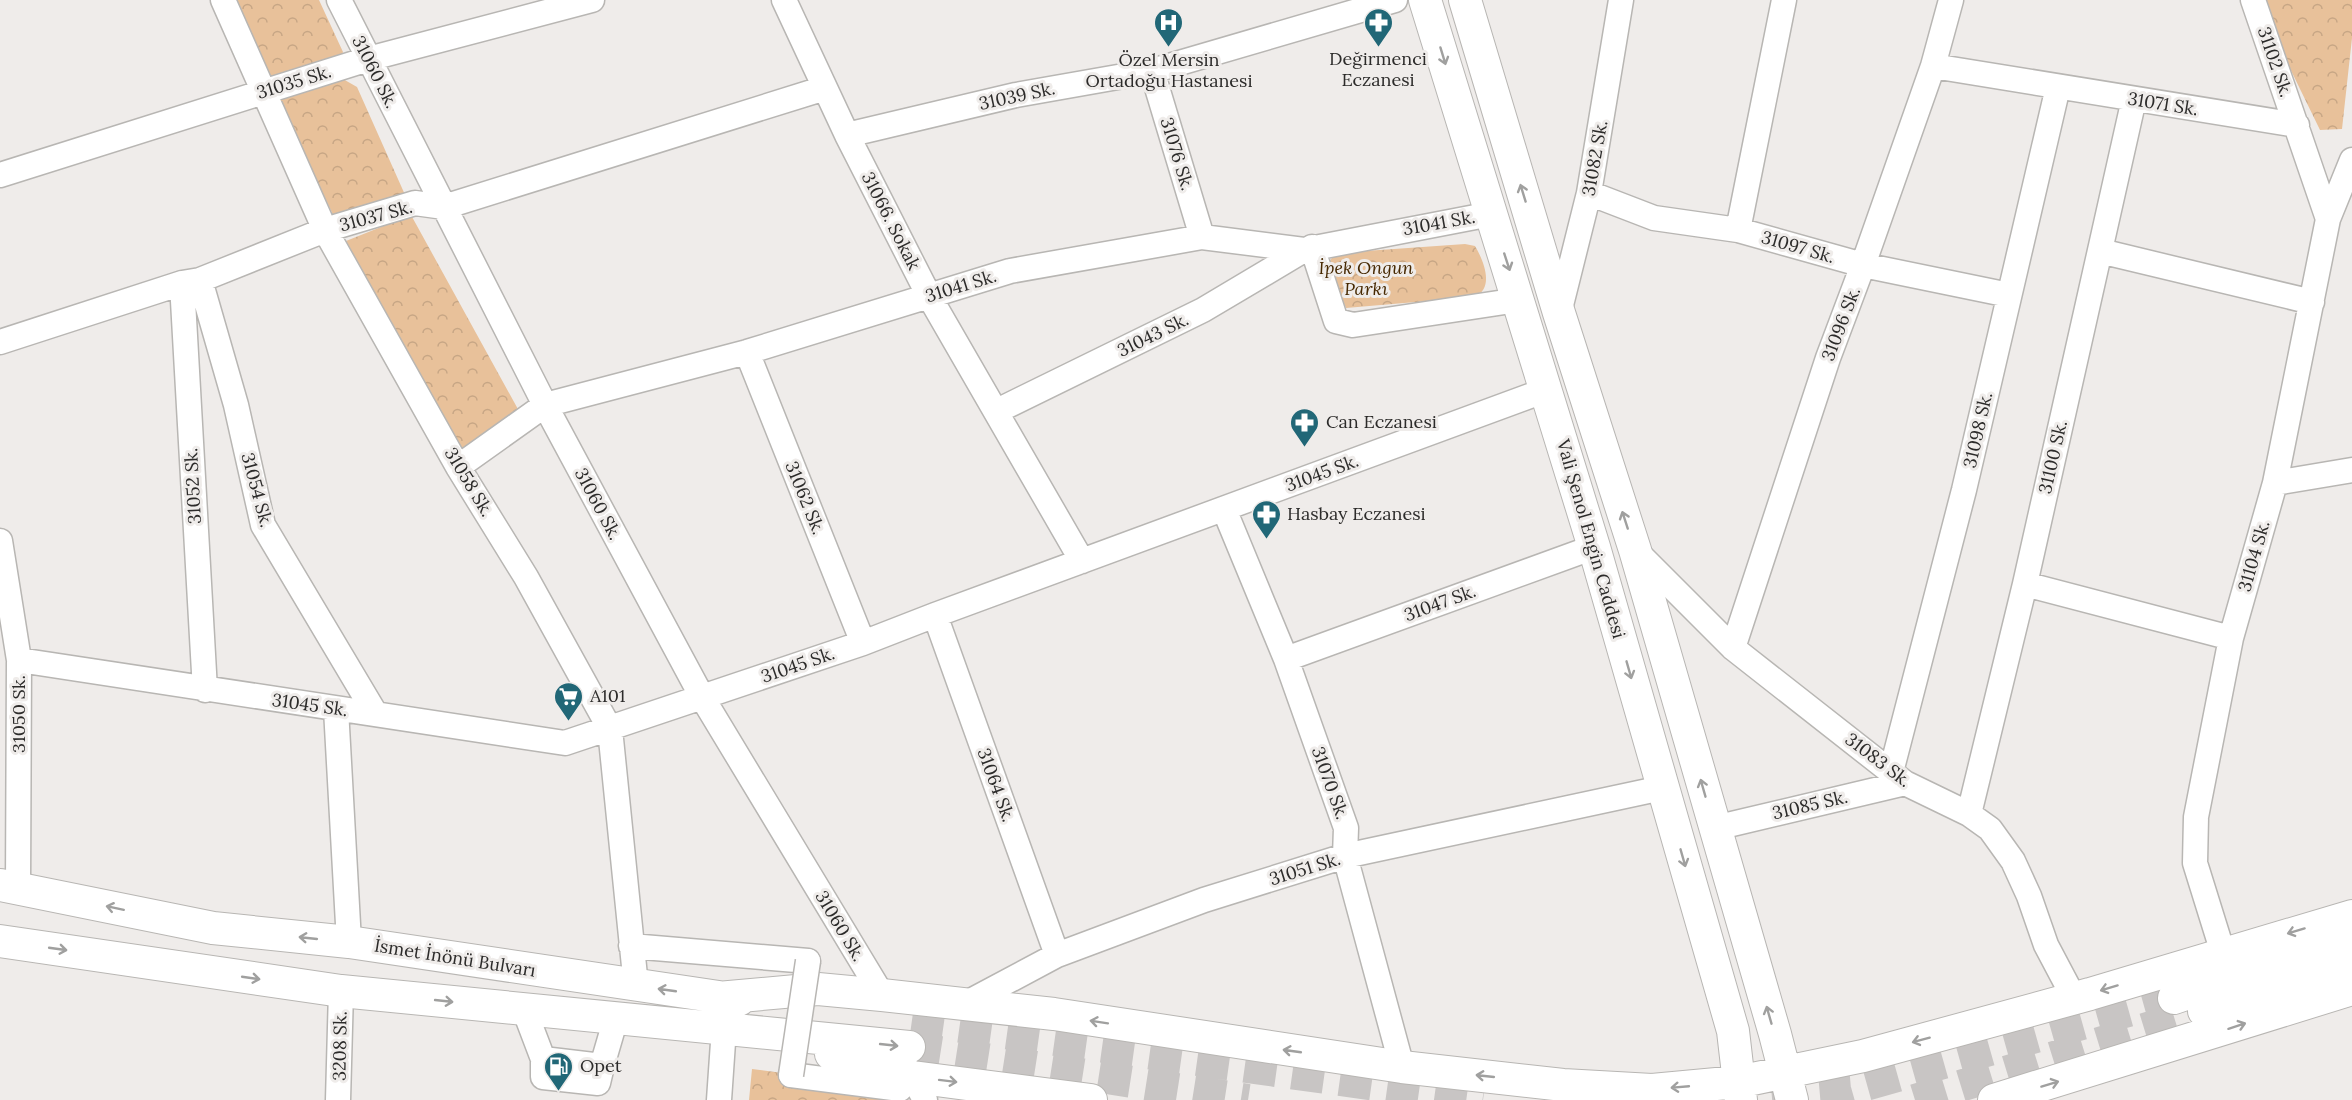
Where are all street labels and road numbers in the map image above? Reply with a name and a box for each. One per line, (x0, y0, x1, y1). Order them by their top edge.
street label: 31102 Sk. (2253, 24, 2298, 100)
street label: 31060 Sk. (347, 32, 403, 112)
street label: 31035 Sk. (254, 59, 334, 104)
street label: 31039 Sk. (977, 76, 1057, 115)
street label: 31071 Sk. (2126, 87, 2200, 120)
street label: 31076 Sk. (1156, 115, 1199, 193)
street label: 31082 Sk. (1577, 118, 1612, 198)
street label: 31066. Sokak (857, 168, 926, 274)
street label: 31037 Sk. (337, 195, 415, 236)
street label: 31041 Sk. (1401, 205, 1477, 240)
street label: 31097 Sk. (1759, 225, 1837, 268)
street label: 31041 Sk. (923, 264, 999, 307)
street label: 31096 Sk. (1816, 283, 1865, 364)
street label: 31043 Sk. (1113, 307, 1192, 362)
street label: 31098 Sk. (1958, 390, 1997, 470)
street label: 31100 Sk. (2033, 418, 2072, 496)
street label: Vali Şenol Engin Caddesi (1552, 436, 1631, 641)
street label: 31058 Sk. (440, 443, 499, 521)
street label: 31052 Sk. (179, 447, 206, 525)
street label: 31045 Sk. (1282, 449, 1362, 496)
street label: 31054 Sk. (236, 450, 278, 530)
street label: 31062 Sk. (780, 458, 831, 538)
street label: 31060 Sk. (570, 464, 627, 544)
street label: 31104 Sk. (2232, 518, 2275, 594)
street label: 31047 Sk. (1401, 579, 1479, 626)
street label: 31045 Sk. (758, 641, 838, 688)
street label: 31050 Sk. (7, 675, 30, 753)
street label: 31045 Sk. (271, 688, 349, 721)
street label: 31083 Sk. (1841, 727, 1916, 792)
street label: 31070 Sk. (1307, 743, 1354, 822)
street label: 31064 Sk. (973, 745, 1020, 825)
street label: 31085 Sk. (1770, 785, 1850, 824)
street label: 31051 Sk. (1267, 847, 1343, 890)
street label: 31060 Sk. (810, 886, 870, 965)
street label: İsmet İnönü Bulvarı (373, 933, 537, 982)
street label: 3208 Sk. (327, 1011, 352, 1081)

